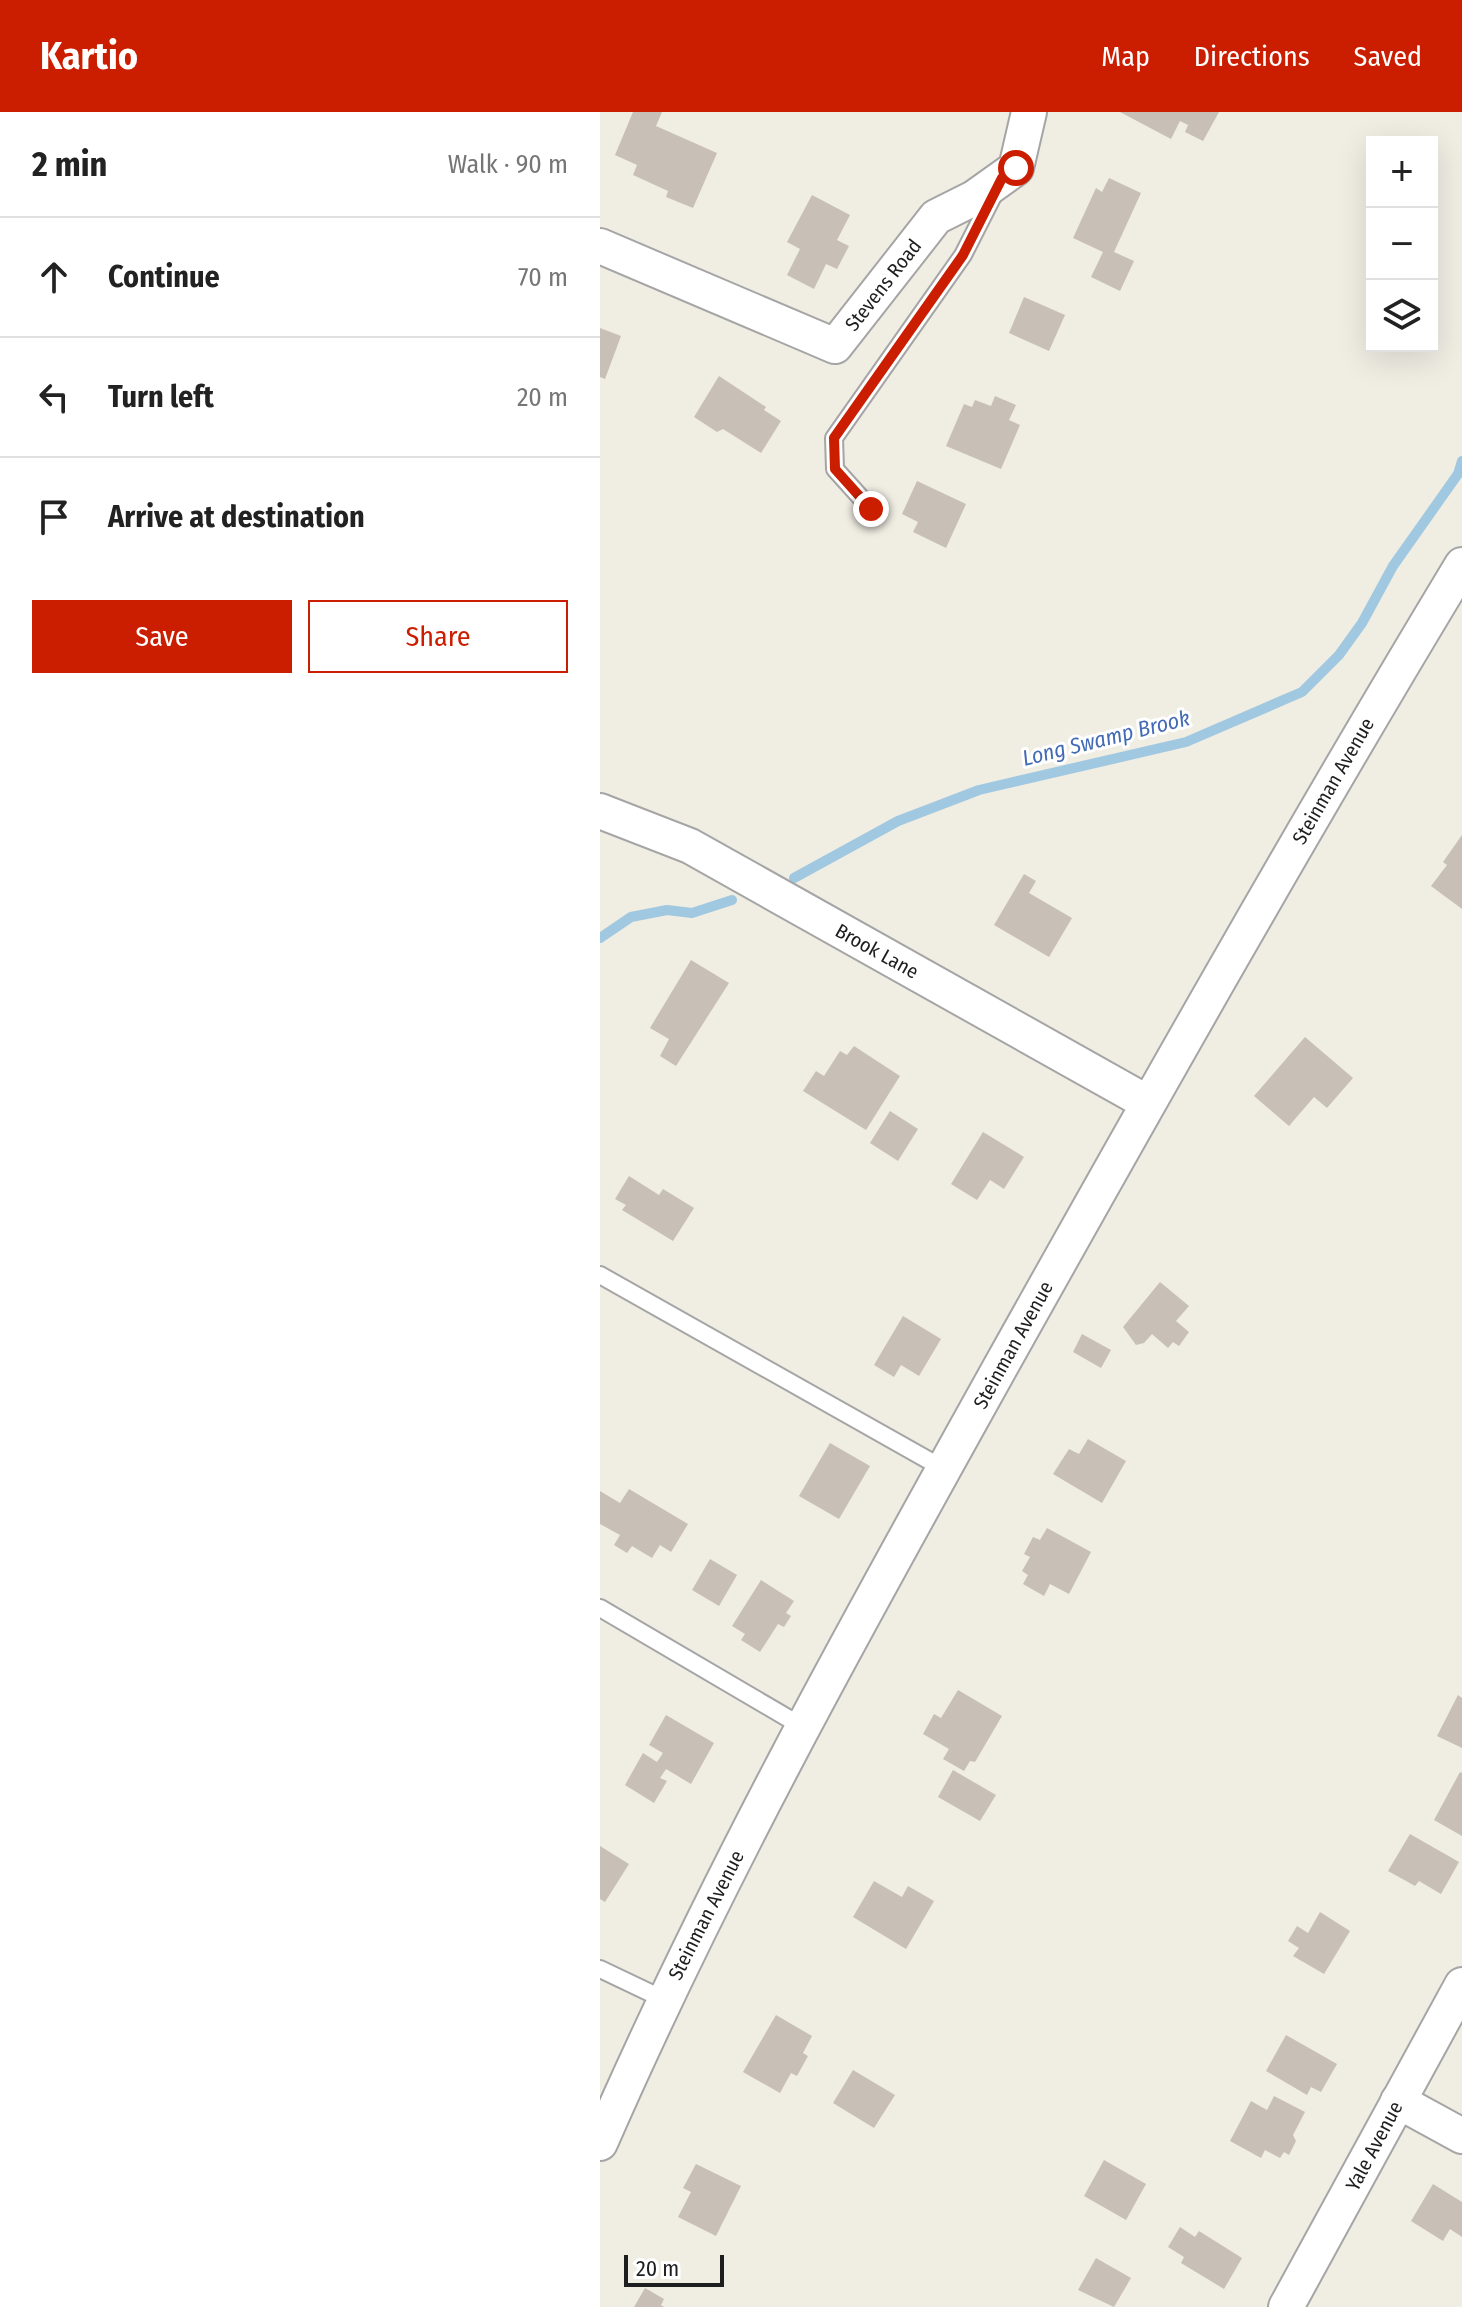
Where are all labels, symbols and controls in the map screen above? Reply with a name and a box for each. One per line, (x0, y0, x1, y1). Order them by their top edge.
text: Kartio (40, 33, 138, 79)
text: Map (1101, 40, 1150, 73)
text: Directions (1194, 40, 1310, 73)
text: Saved (1354, 40, 1422, 73)
map controls (1366, 136, 1438, 352)
button: + (1366, 136, 1438, 208)
text: 2 min (32, 144, 107, 185)
text: Walk · 90 m (448, 149, 568, 180)
route start (998, 150, 1034, 186)
button: − (1366, 208, 1438, 280)
street label: Stevens Road (840, 234, 926, 336)
icon: ahead (32, 255, 76, 299)
text: Continue (108, 259, 220, 295)
text: 70 m (518, 262, 568, 293)
button: layers (1366, 280, 1438, 352)
icon: left (32, 375, 76, 419)
text: Turn left (108, 379, 214, 415)
text: 20 m (517, 382, 568, 413)
route end (853, 491, 889, 527)
icon: arrive (32, 495, 76, 539)
text: Arrive at destination (108, 499, 365, 535)
button: Save (32, 600, 292, 673)
button: Share (308, 600, 568, 673)
water label: Long Swamp Brook (1019, 704, 1193, 772)
street label: Steinman Avenue (1287, 713, 1379, 849)
street label: Brook Lane (831, 918, 923, 984)
street label: Steinman Avenue (968, 1277, 1058, 1413)
street label: Steinman Avenue (663, 1846, 749, 1984)
street label: Yale Avenue (1340, 2097, 1408, 2195)
scale bar (624, 2251, 724, 2287)
text: 20 m (636, 2255, 679, 2282)

